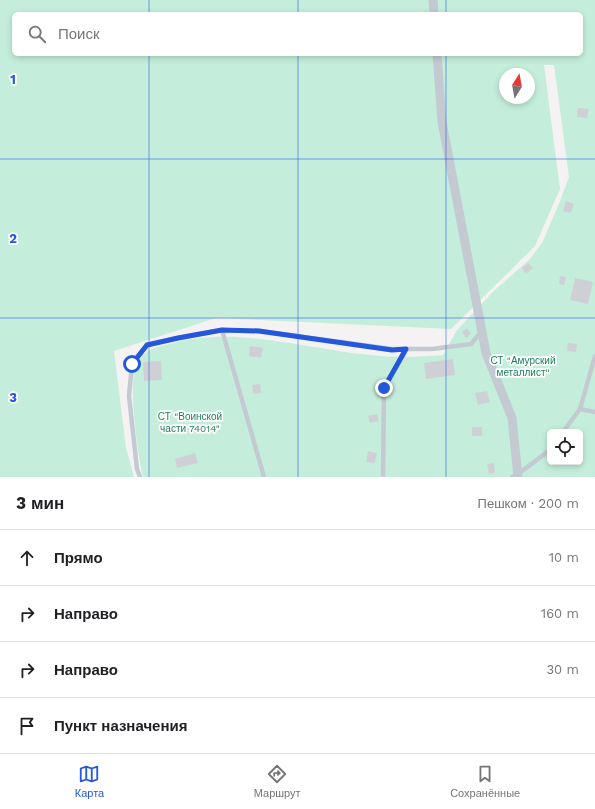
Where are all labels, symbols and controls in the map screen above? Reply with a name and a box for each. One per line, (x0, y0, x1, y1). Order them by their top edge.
search box (12, 12, 583, 56)
icon: search (26, 23, 48, 45)
text: Поиск (58, 25, 100, 43)
north arrow (499, 68, 535, 104)
text: 1 (10, 72, 16, 87)
text: 2 (9, 231, 17, 246)
route start (123, 355, 141, 373)
park label: СТ "Амурский металлист" (490, 355, 556, 378)
route end (375, 379, 393, 397)
text: 3 (9, 390, 17, 405)
park label: СТ "Воинской части 74014" (158, 411, 222, 434)
map controls (547, 429, 583, 465)
button: locate (547, 429, 583, 465)
text: 3 мин (16, 493, 64, 513)
text: Пешком · 200 m (478, 496, 579, 511)
icon: ahead (16, 547, 38, 569)
text: Прямо (54, 549, 103, 567)
text: 10 m (549, 550, 579, 565)
icon: right (16, 603, 38, 625)
text: Направо (54, 605, 118, 623)
text: 160 m (541, 606, 579, 621)
icon: right (16, 659, 38, 681)
text: Направо (54, 661, 118, 679)
text: 30 m (547, 662, 579, 677)
icon: arrive (16, 715, 38, 737)
text: Пункт назначения (54, 717, 187, 735)
tab: Карта (75, 763, 104, 800)
tab: Маршрут (254, 763, 301, 800)
tab: Сохранённые (450, 763, 520, 800)

